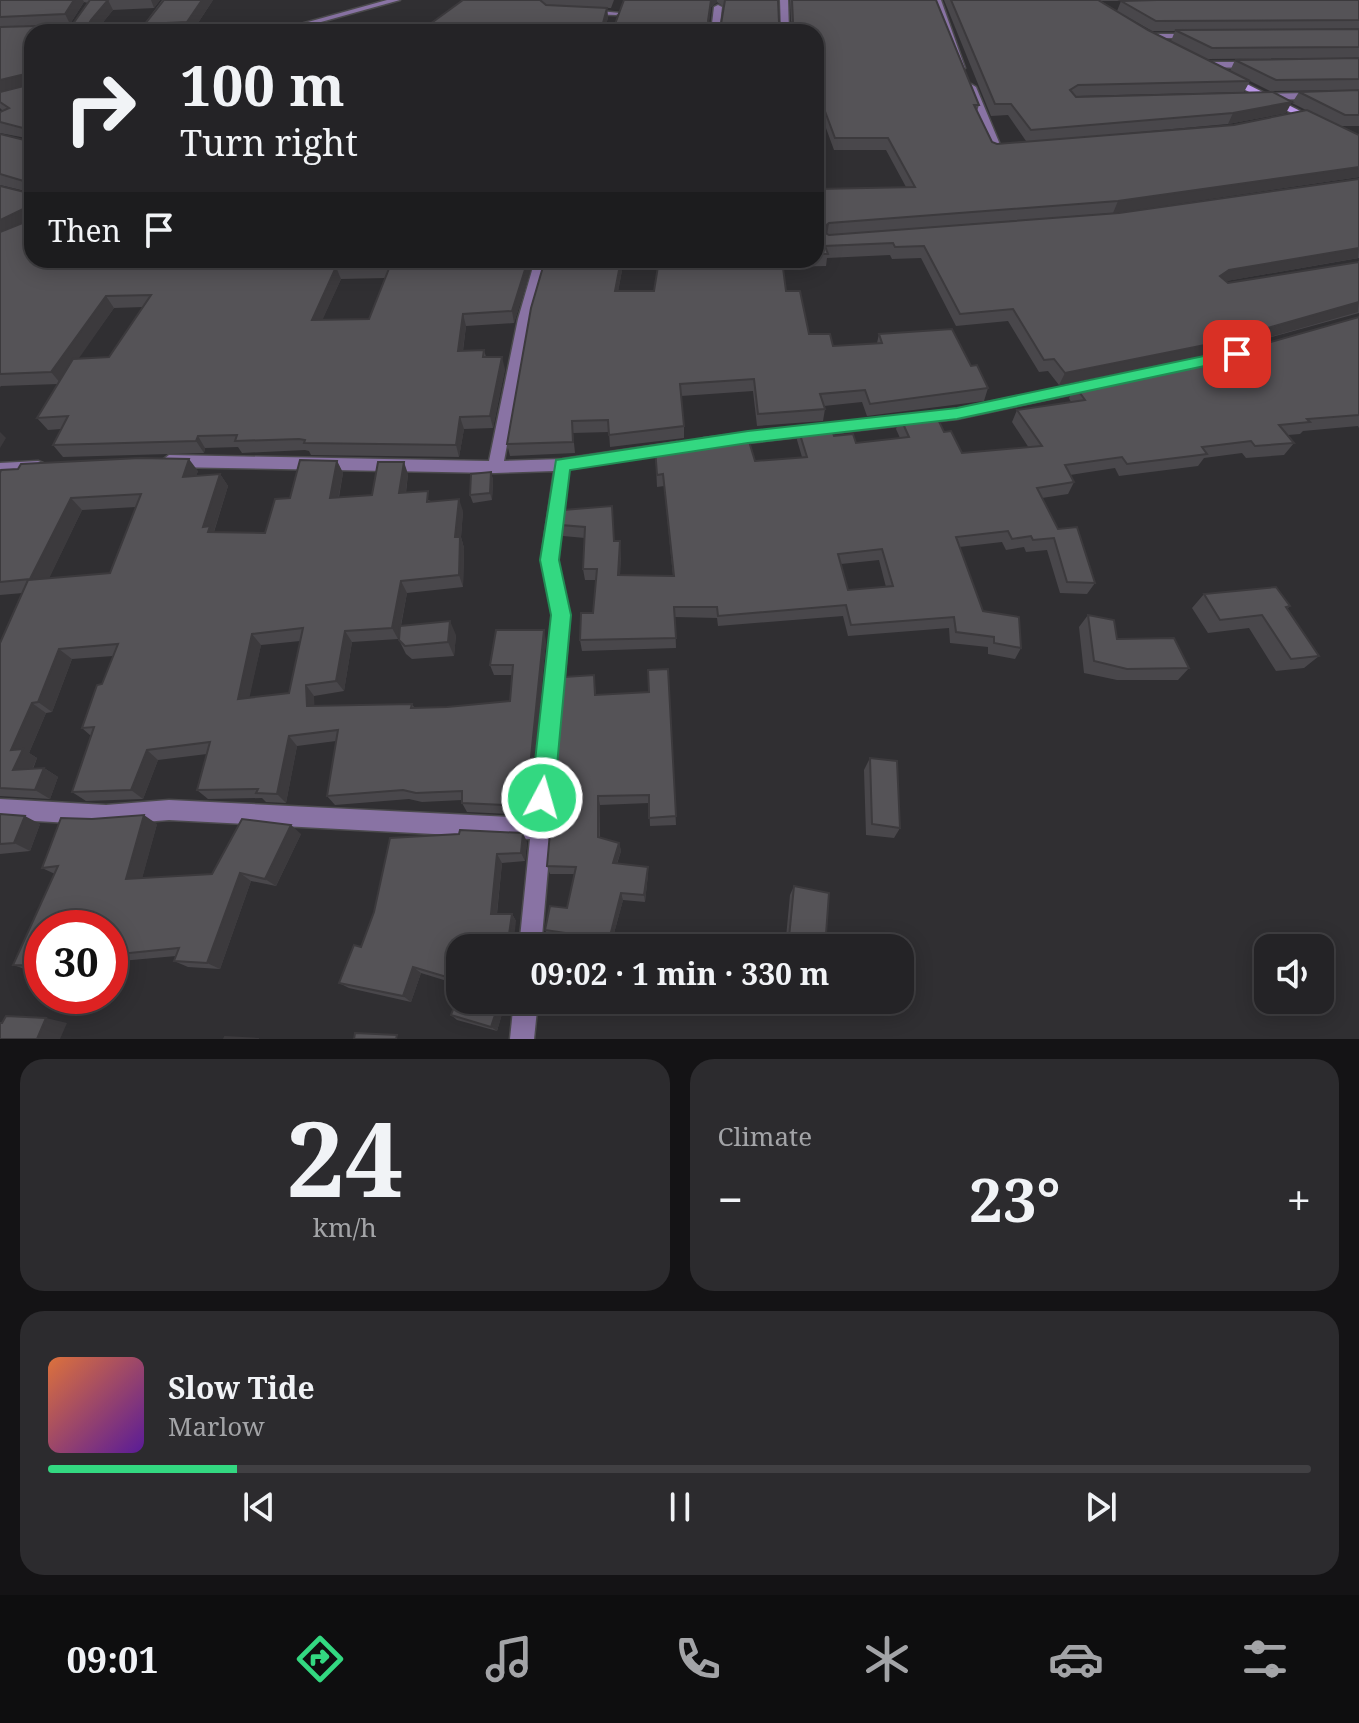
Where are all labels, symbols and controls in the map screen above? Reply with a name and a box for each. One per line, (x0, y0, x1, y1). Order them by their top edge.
text: 100 m (180, 46, 345, 122)
icon: right (48, 56, 152, 160)
text: Turn right (180, 118, 358, 167)
icon: arrive (137, 208, 181, 252)
text: Then (48, 210, 121, 251)
pin (1203, 320, 1271, 388)
icon: arrive (1215, 332, 1259, 376)
position arrow (500, 756, 584, 840)
speed limit sign: 30 (24, 910, 128, 1014)
map controls (1254, 934, 1334, 1014)
button: sound (1254, 934, 1334, 1014)
text: 09:02 · 1 min · 330 m (531, 953, 829, 994)
text: 24 (286, 1086, 404, 1227)
text: Climate (718, 1118, 812, 1154)
text: 23° (969, 1158, 1061, 1240)
text: − (718, 1169, 743, 1229)
text: + (1286, 1169, 1311, 1229)
text: km/h (313, 1209, 377, 1245)
text: Slow Tide (168, 1367, 315, 1408)
text: Marlow (168, 1408, 265, 1444)
icon: previous (237, 1485, 281, 1529)
icon: pause (658, 1485, 702, 1529)
icon: next (1079, 1485, 1123, 1529)
icon: directions (292, 1631, 348, 1687)
icon: music (481, 1631, 537, 1687)
icon: phone (670, 1631, 726, 1687)
icon: climate (859, 1631, 915, 1687)
icon: car (1048, 1631, 1104, 1687)
icon: filters (1237, 1631, 1293, 1687)
text: 09:01 (66, 1635, 159, 1684)

